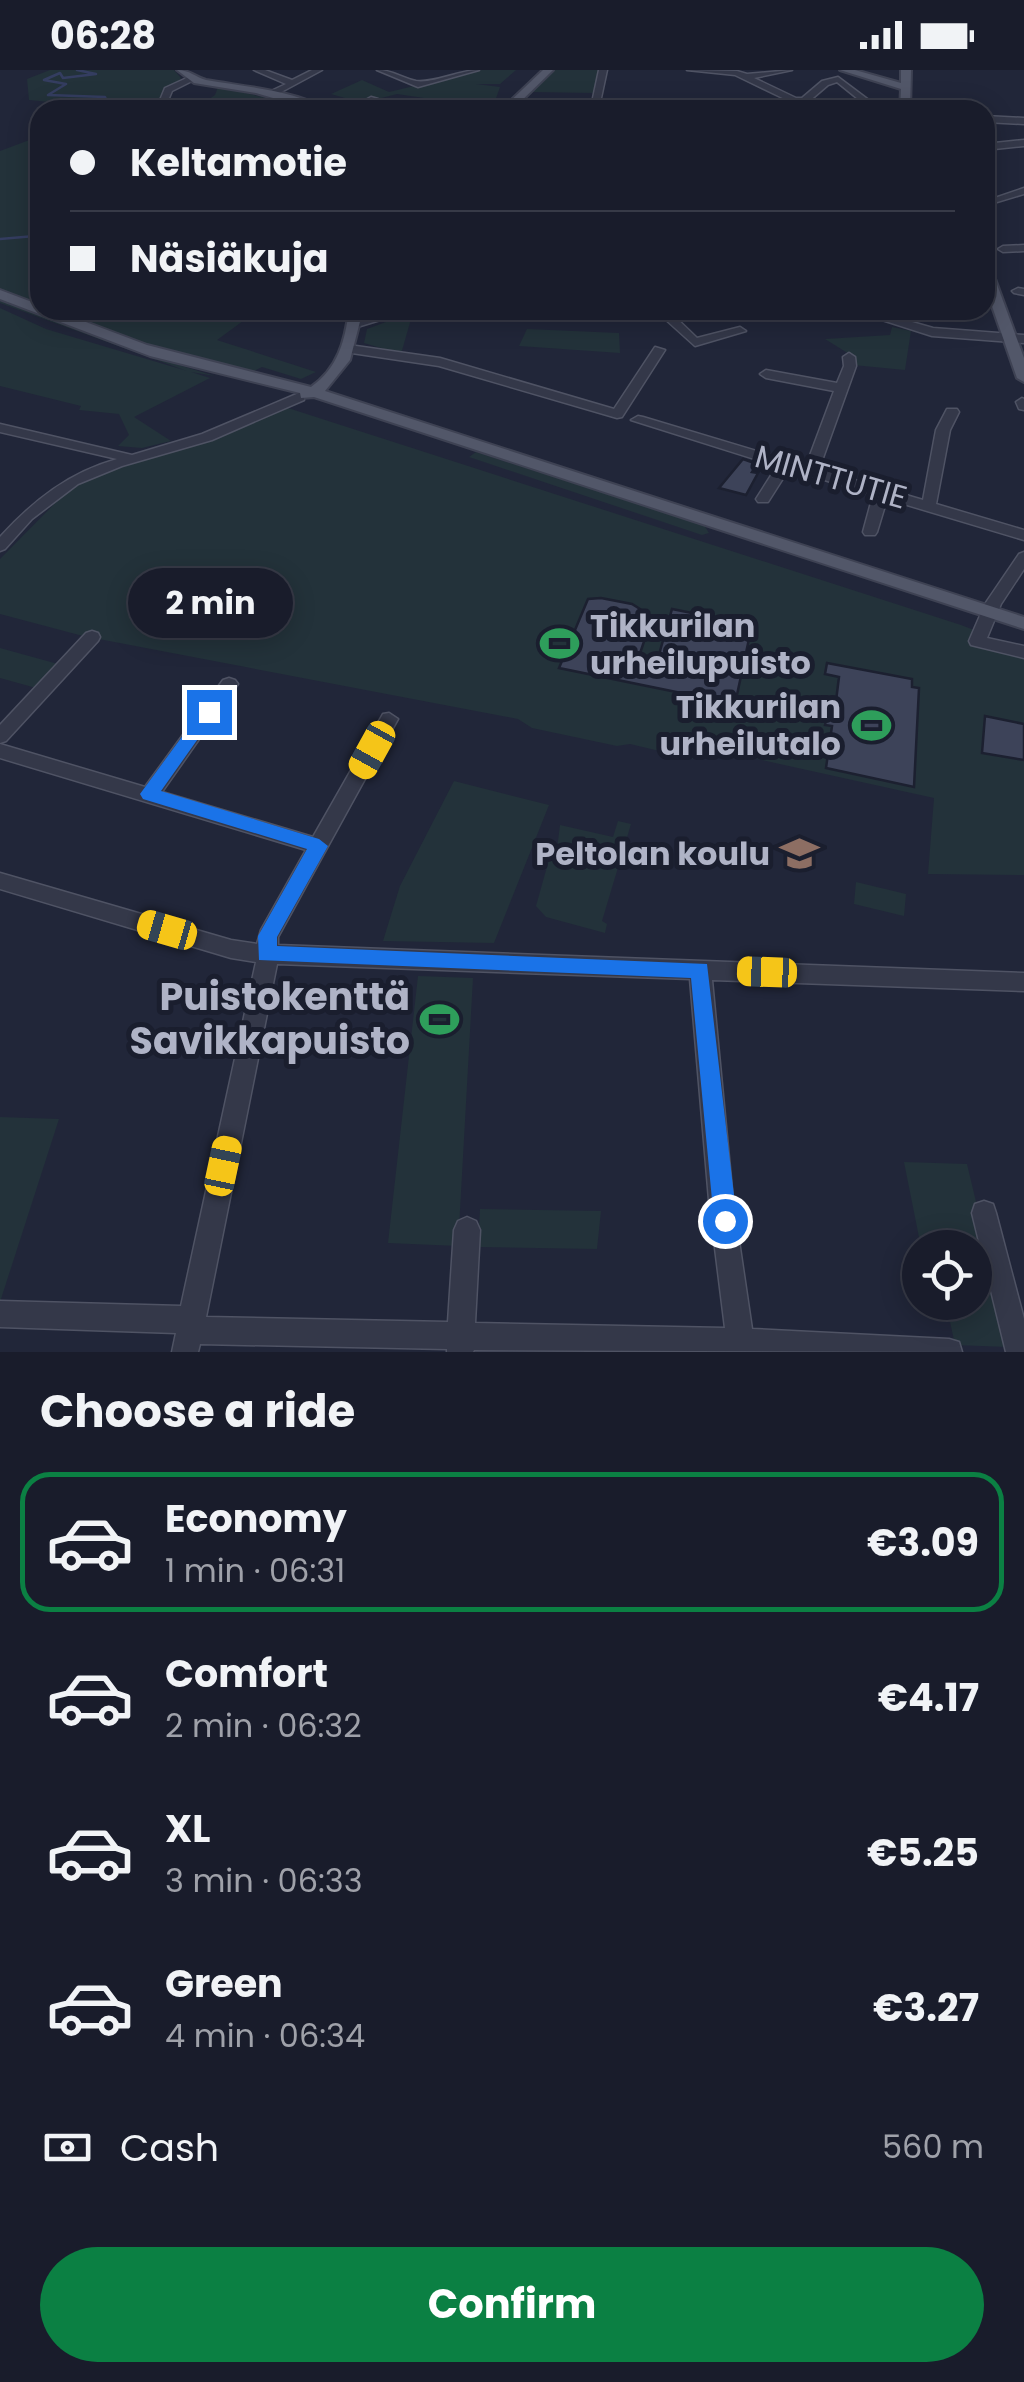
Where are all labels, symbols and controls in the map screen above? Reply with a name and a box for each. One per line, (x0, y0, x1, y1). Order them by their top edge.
text: 06:28 (50, 9, 156, 62)
text: Keltamotie (130, 136, 347, 189)
text: Näsiäkuja (130, 232, 329, 285)
street label: MINTTUTIE (750, 433, 912, 520)
callout: 2 min (126, 567, 292, 637)
text: 2 min (166, 580, 255, 625)
place label: Tikkurilan urheilupuisto (590, 603, 811, 685)
sports icon: Tikkurilan urheilupuisto (539, 623, 581, 665)
place label: Tikkurilan urheilutalo (659, 684, 841, 766)
route end (187, 690, 232, 735)
sports icon: Tikkurilan urheilutalo (850, 704, 892, 746)
car (344, 716, 400, 784)
place label: Peltolan koulu (535, 831, 770, 876)
school or university icon: Peltolan koulu (779, 833, 821, 875)
car (134, 907, 200, 953)
car (736, 956, 798, 988)
place label: Puistokenttä Savikkapuisto (130, 970, 410, 1067)
sports icon: Puistokenttä Savikkapuisto (419, 998, 461, 1040)
car (202, 1134, 244, 1198)
route start (703, 1199, 748, 1244)
map controls (902, 1230, 992, 1320)
button: locate (902, 1230, 992, 1320)
text: Choose a ride (40, 1380, 355, 1443)
text: Economy (165, 1492, 347, 1545)
icon: car (45, 1497, 135, 1587)
text: €3.09 (867, 1516, 979, 1569)
text: 1 min · 06:31 (165, 1548, 345, 1593)
text: Comfort (165, 1647, 328, 1700)
icon: car (45, 1652, 135, 1742)
text: €4.17 (878, 1671, 979, 1724)
text: 2 min · 06:32 (165, 1703, 362, 1748)
text: XL (165, 1802, 210, 1855)
icon: car (45, 1807, 135, 1897)
text: €5.25 (867, 1826, 979, 1879)
text: 3 min · 06:33 (165, 1858, 363, 1903)
text: Green (165, 1957, 283, 2010)
icon: car (45, 1962, 135, 2052)
text: €3.27 (873, 1981, 979, 2034)
text: 4 min · 06:34 (165, 2013, 365, 2058)
icon: cash (40, 2120, 95, 2175)
text: Cash (120, 2121, 219, 2174)
text: 560 m (882, 2124, 984, 2169)
button: Confirm (40, 2247, 984, 2362)

